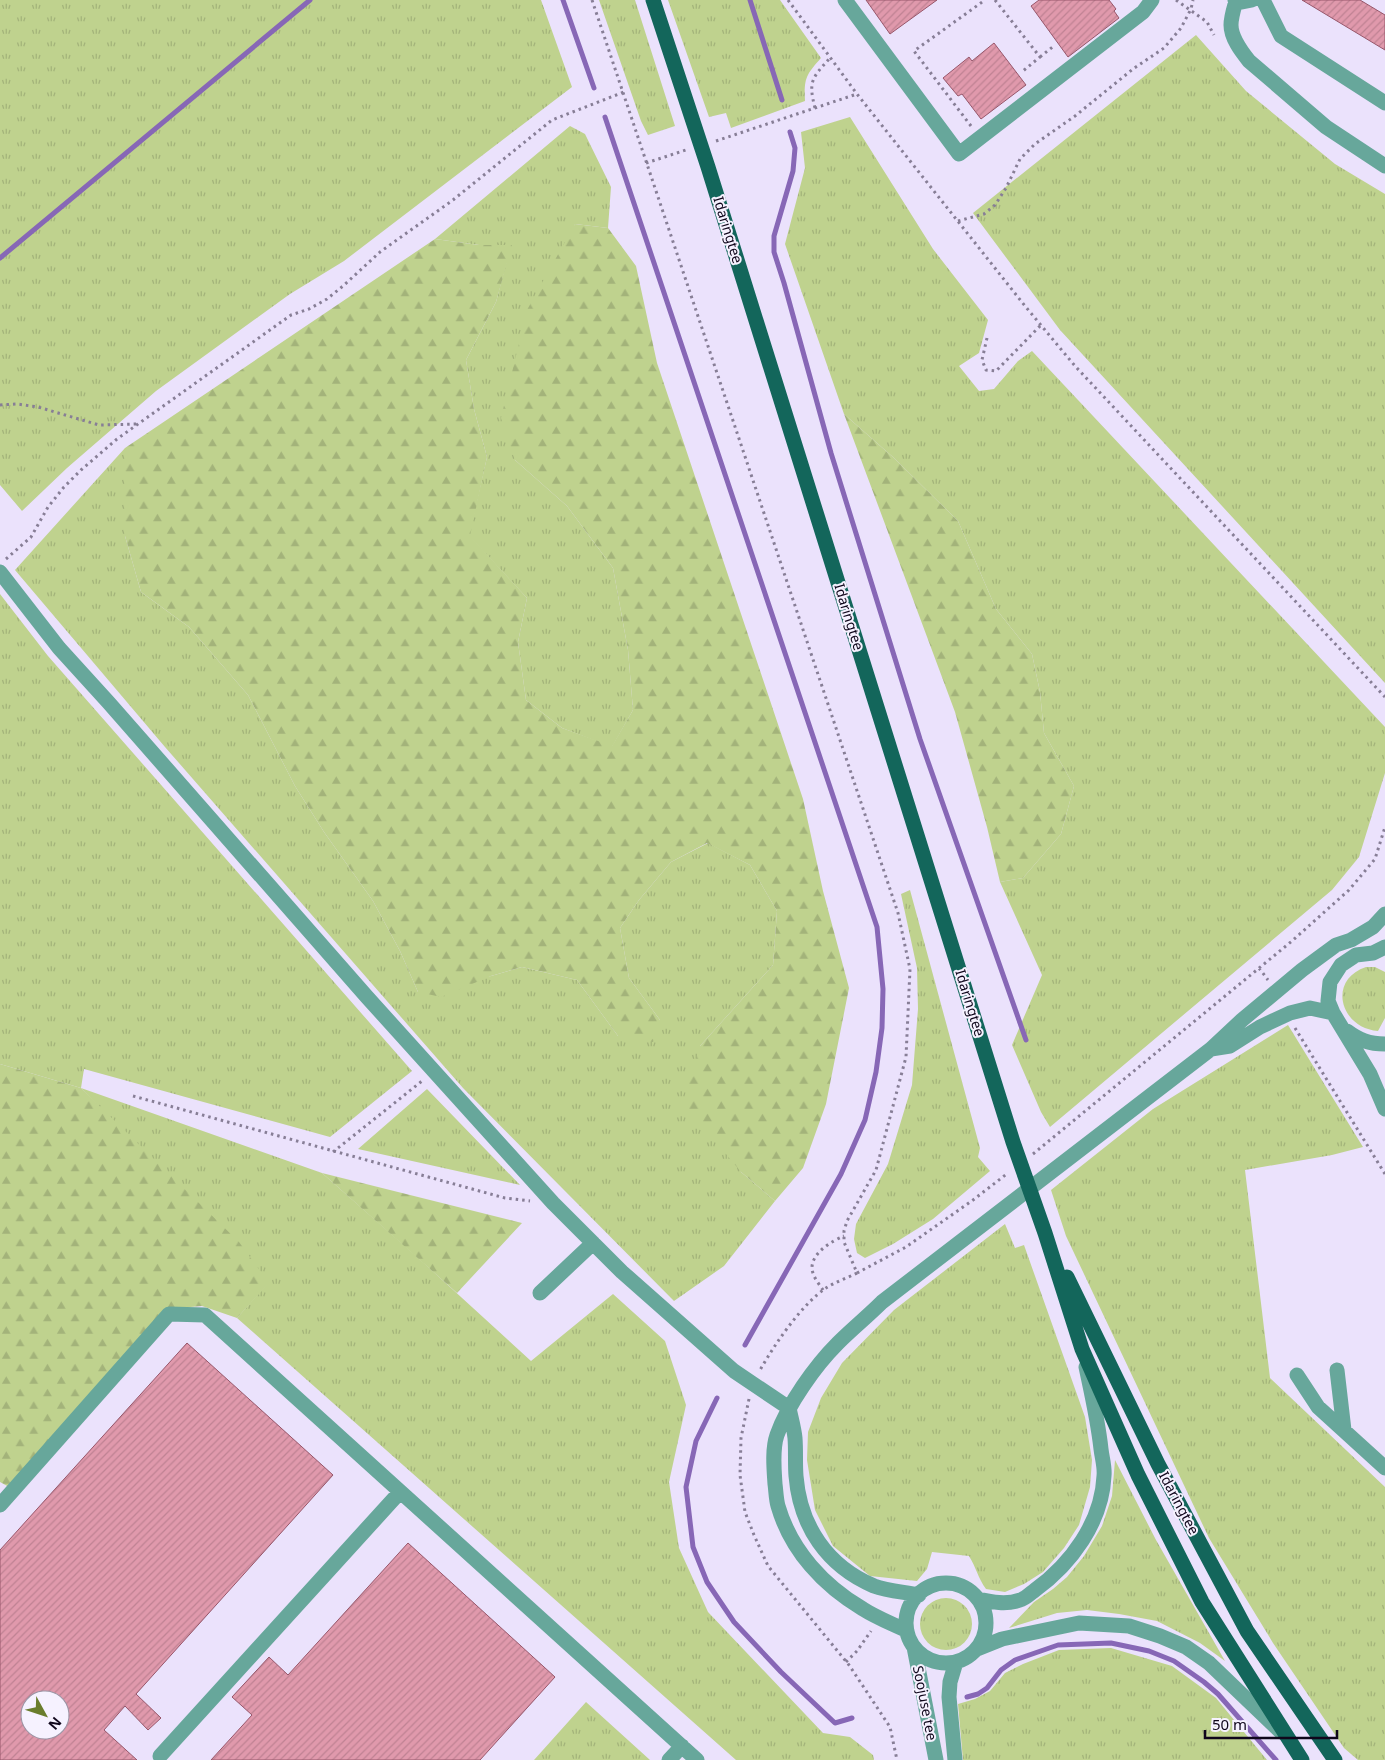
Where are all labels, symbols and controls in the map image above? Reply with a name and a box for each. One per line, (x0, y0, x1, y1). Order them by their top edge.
street label: Idaringtee (709, 194, 748, 266)
street label: Idaringtee (830, 581, 869, 653)
street label: Idaringtee (951, 967, 990, 1039)
street label: Idaringtee (1155, 1468, 1204, 1538)
street label: Soojuse tee (909, 1664, 942, 1742)
north arrow (20, 1690, 70, 1740)
scale bar (1205, 1708, 1338, 1740)
text: N (44, 1713, 66, 1734)
text: 50 m (1212, 1714, 1247, 1734)

